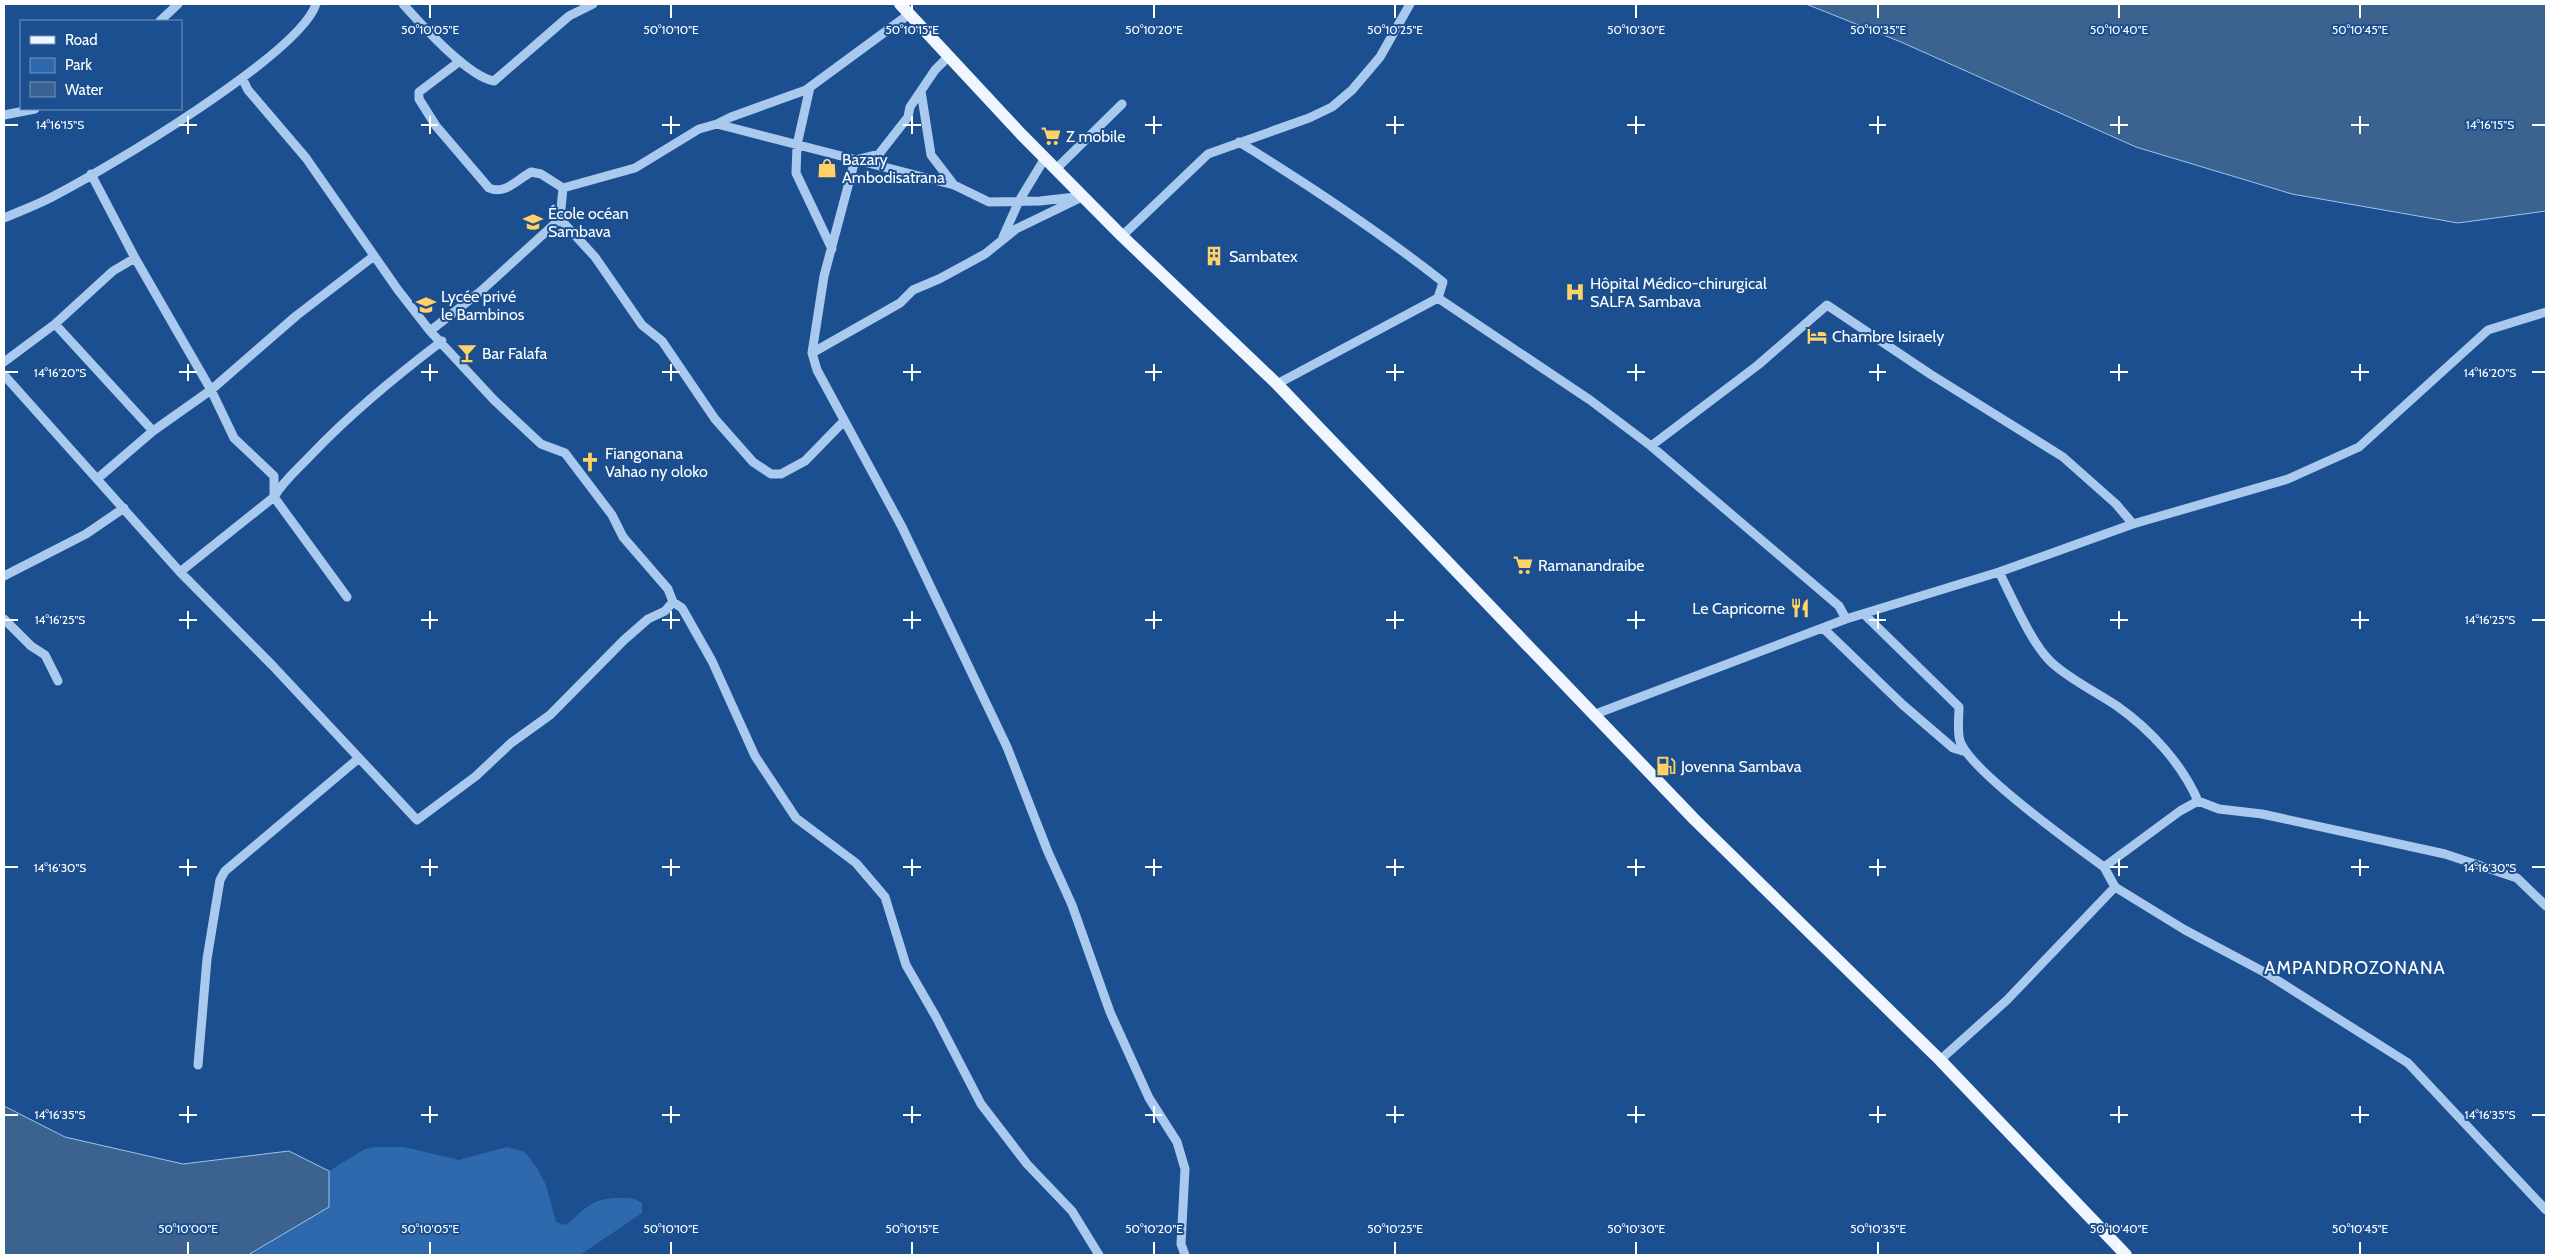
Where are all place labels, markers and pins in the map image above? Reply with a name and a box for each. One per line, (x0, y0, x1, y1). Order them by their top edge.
supermarket icon: Z mobile (1040, 125, 1062, 147)
place label: Z mobile (1066, 127, 1125, 146)
place label: Bazary Ambodisatrana (842, 150, 945, 187)
shop icon: Bazary Ambodisatrana (816, 157, 838, 179)
place label: École océan Sambava (548, 204, 629, 241)
school or university icon: École océan Sambava (522, 211, 544, 233)
building icon: Sambatex (1203, 245, 1225, 267)
place label: Sambatex (1229, 247, 1298, 266)
place label: Hôpital Médico-chirurgical SALFA Sambava (1590, 274, 1767, 311)
hospital icon: Hôpital Médico-chirurgical SALFA Sambava (1564, 281, 1586, 303)
place label: Lycée privé le Bambinos (441, 287, 525, 324)
school or university icon: Lycée privé le Bambinos (415, 294, 437, 316)
hotel icon: Chambre Isiraely (1806, 325, 1828, 347)
place label: Chambre Isiraely (1832, 327, 1944, 346)
bar icon: Bar Falafa (456, 342, 478, 364)
place label: Bar Falafa (482, 344, 548, 363)
place label: Fiangonana Vahao ny oloko (605, 444, 708, 481)
church icon: Fiangonana Vahao ny oloko (579, 451, 601, 473)
supermarket icon: Ramanandraibe (1512, 554, 1534, 576)
place label: Ramanandraibe (1538, 556, 1645, 575)
restaurant icon: Le Capricorne (1789, 597, 1811, 619)
place label: Le Capricorne (1692, 599, 1785, 618)
fuel station icon: Jovenna Sambava (1655, 755, 1677, 777)
place label: Jovenna Sambava (1680, 757, 1802, 776)

